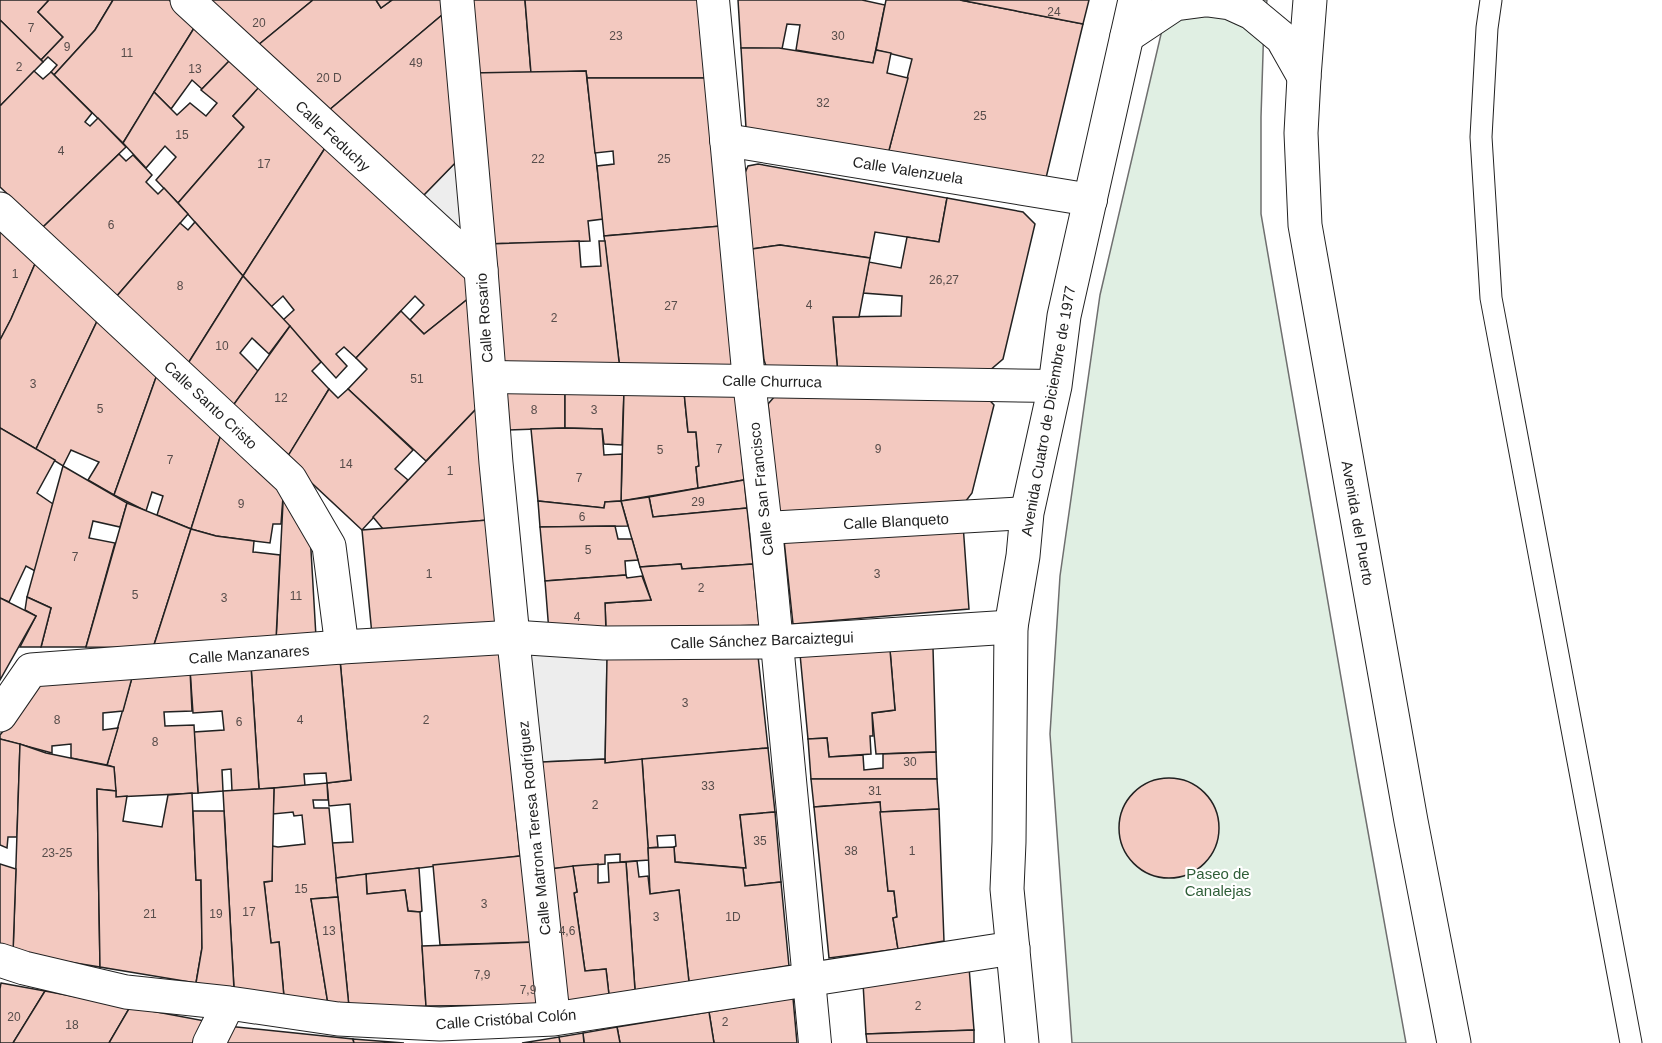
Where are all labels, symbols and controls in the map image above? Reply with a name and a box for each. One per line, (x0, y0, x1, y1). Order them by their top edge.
house number: 24 (1047, 5, 1061, 19)
house number: 20 (252, 16, 266, 30)
house number: 7 (28, 21, 35, 35)
house number: 23 (609, 29, 623, 43)
house number: 30 (831, 29, 845, 43)
house number: 9 (64, 40, 71, 54)
house number: 11 (121, 46, 134, 60)
house number: 49 (409, 56, 423, 70)
house number: 2 (16, 60, 23, 74)
house number: 13 (188, 62, 202, 76)
house number: 20 D (316, 71, 342, 85)
house number: 32 (816, 96, 830, 110)
street label: Calle Feduchy (292, 97, 374, 175)
house number: 25 (973, 109, 987, 123)
house number: 15 (175, 128, 189, 142)
house number: 4 (58, 144, 65, 158)
house number: 22 (531, 152, 545, 166)
house number: 25 (657, 152, 671, 166)
street label: Calle Valenzuela (852, 153, 965, 187)
house number: 17 (257, 157, 271, 171)
house number: 6 (108, 218, 115, 232)
house number: 1 (12, 267, 19, 281)
street label: Calle Rosario (472, 272, 496, 364)
house number: 26,27 (929, 273, 959, 287)
house number: 8 (177, 279, 184, 293)
street label: Avenida Cuatro de Diciembre de 1977 (1018, 284, 1078, 538)
house number: 4 (806, 298, 813, 312)
house number: 27 (664, 299, 678, 313)
house number: 2 (551, 311, 558, 325)
house number: 10 (215, 339, 229, 353)
street label: Calle Santo Cristo (161, 358, 261, 452)
house number: 51 (410, 372, 424, 386)
street label: Calle Churruca (722, 372, 823, 390)
house number: 3 (30, 377, 37, 391)
house number: 12 (274, 391, 288, 405)
house number: 5 (97, 402, 104, 416)
house number: 8 (531, 403, 538, 417)
house number: 3 (591, 403, 598, 417)
street label: Calle San Francisco (746, 421, 776, 557)
house number: 7 (716, 442, 723, 456)
house number: 9 (875, 442, 882, 456)
house number: 5 (657, 443, 664, 457)
house number: 7 (167, 453, 174, 467)
house number: 14 (339, 457, 353, 471)
street label: Avenida del Puerto (1339, 459, 1377, 587)
house number: 1 (447, 464, 454, 478)
house number: 7 (576, 471, 583, 485)
house number: 29 (691, 495, 705, 509)
house number: 9 (238, 497, 245, 511)
house number: 6 (579, 510, 586, 524)
street label: Calle Blanqueto (843, 510, 949, 532)
house number: 5 (585, 543, 592, 557)
house number: 7 (72, 550, 79, 564)
house number: 1 (426, 567, 433, 581)
house number: 3 (874, 567, 881, 581)
house number: 2 (698, 581, 705, 595)
house number: 5 (132, 588, 139, 602)
house number: 11 (290, 589, 303, 603)
house number: 3 (221, 591, 228, 605)
house number: 4 (574, 610, 581, 624)
street label: Calle Sánchez Barcaiztegui (670, 628, 854, 652)
street label: Calle Manzanares (188, 641, 310, 667)
house number: 3 (682, 696, 689, 710)
house number: 8 (54, 713, 61, 727)
house number: 4 (297, 713, 304, 727)
house number: 2 (423, 713, 430, 727)
house number: 6 (236, 715, 243, 729)
street label: Calle Matrona Teresa Rodríguez (514, 720, 554, 936)
house number: 8 (152, 735, 159, 749)
house number: 30 (903, 755, 917, 769)
house number: 33 (701, 779, 715, 793)
house number: 31 (868, 784, 882, 798)
house number: 2 (592, 798, 599, 812)
house number: 35 (753, 834, 767, 848)
house number: 38 (844, 844, 858, 858)
house number: 1 (909, 844, 916, 858)
house number: 23-25 (42, 846, 73, 860)
park label: Paseo de Canalejas (1185, 865, 1251, 899)
house number: 15 (294, 882, 308, 896)
house number: 3 (481, 897, 488, 911)
house number: 17 (242, 905, 256, 919)
house number: 21 (143, 907, 157, 921)
house number: 19 (209, 907, 223, 921)
house number: 3 (653, 910, 660, 924)
house number: 1D (725, 910, 741, 924)
house number: 13 (322, 924, 336, 938)
house number: 4,6 (559, 924, 576, 938)
house number: 7,9 (474, 968, 491, 982)
house number: 7,9 (520, 983, 537, 997)
house number: 2 (915, 999, 922, 1013)
street label: Calle Cristóbal Colón (435, 1006, 577, 1032)
house number: 20 (7, 1010, 21, 1024)
house number: 2 (722, 1015, 729, 1029)
house number: 18 (65, 1018, 79, 1032)

